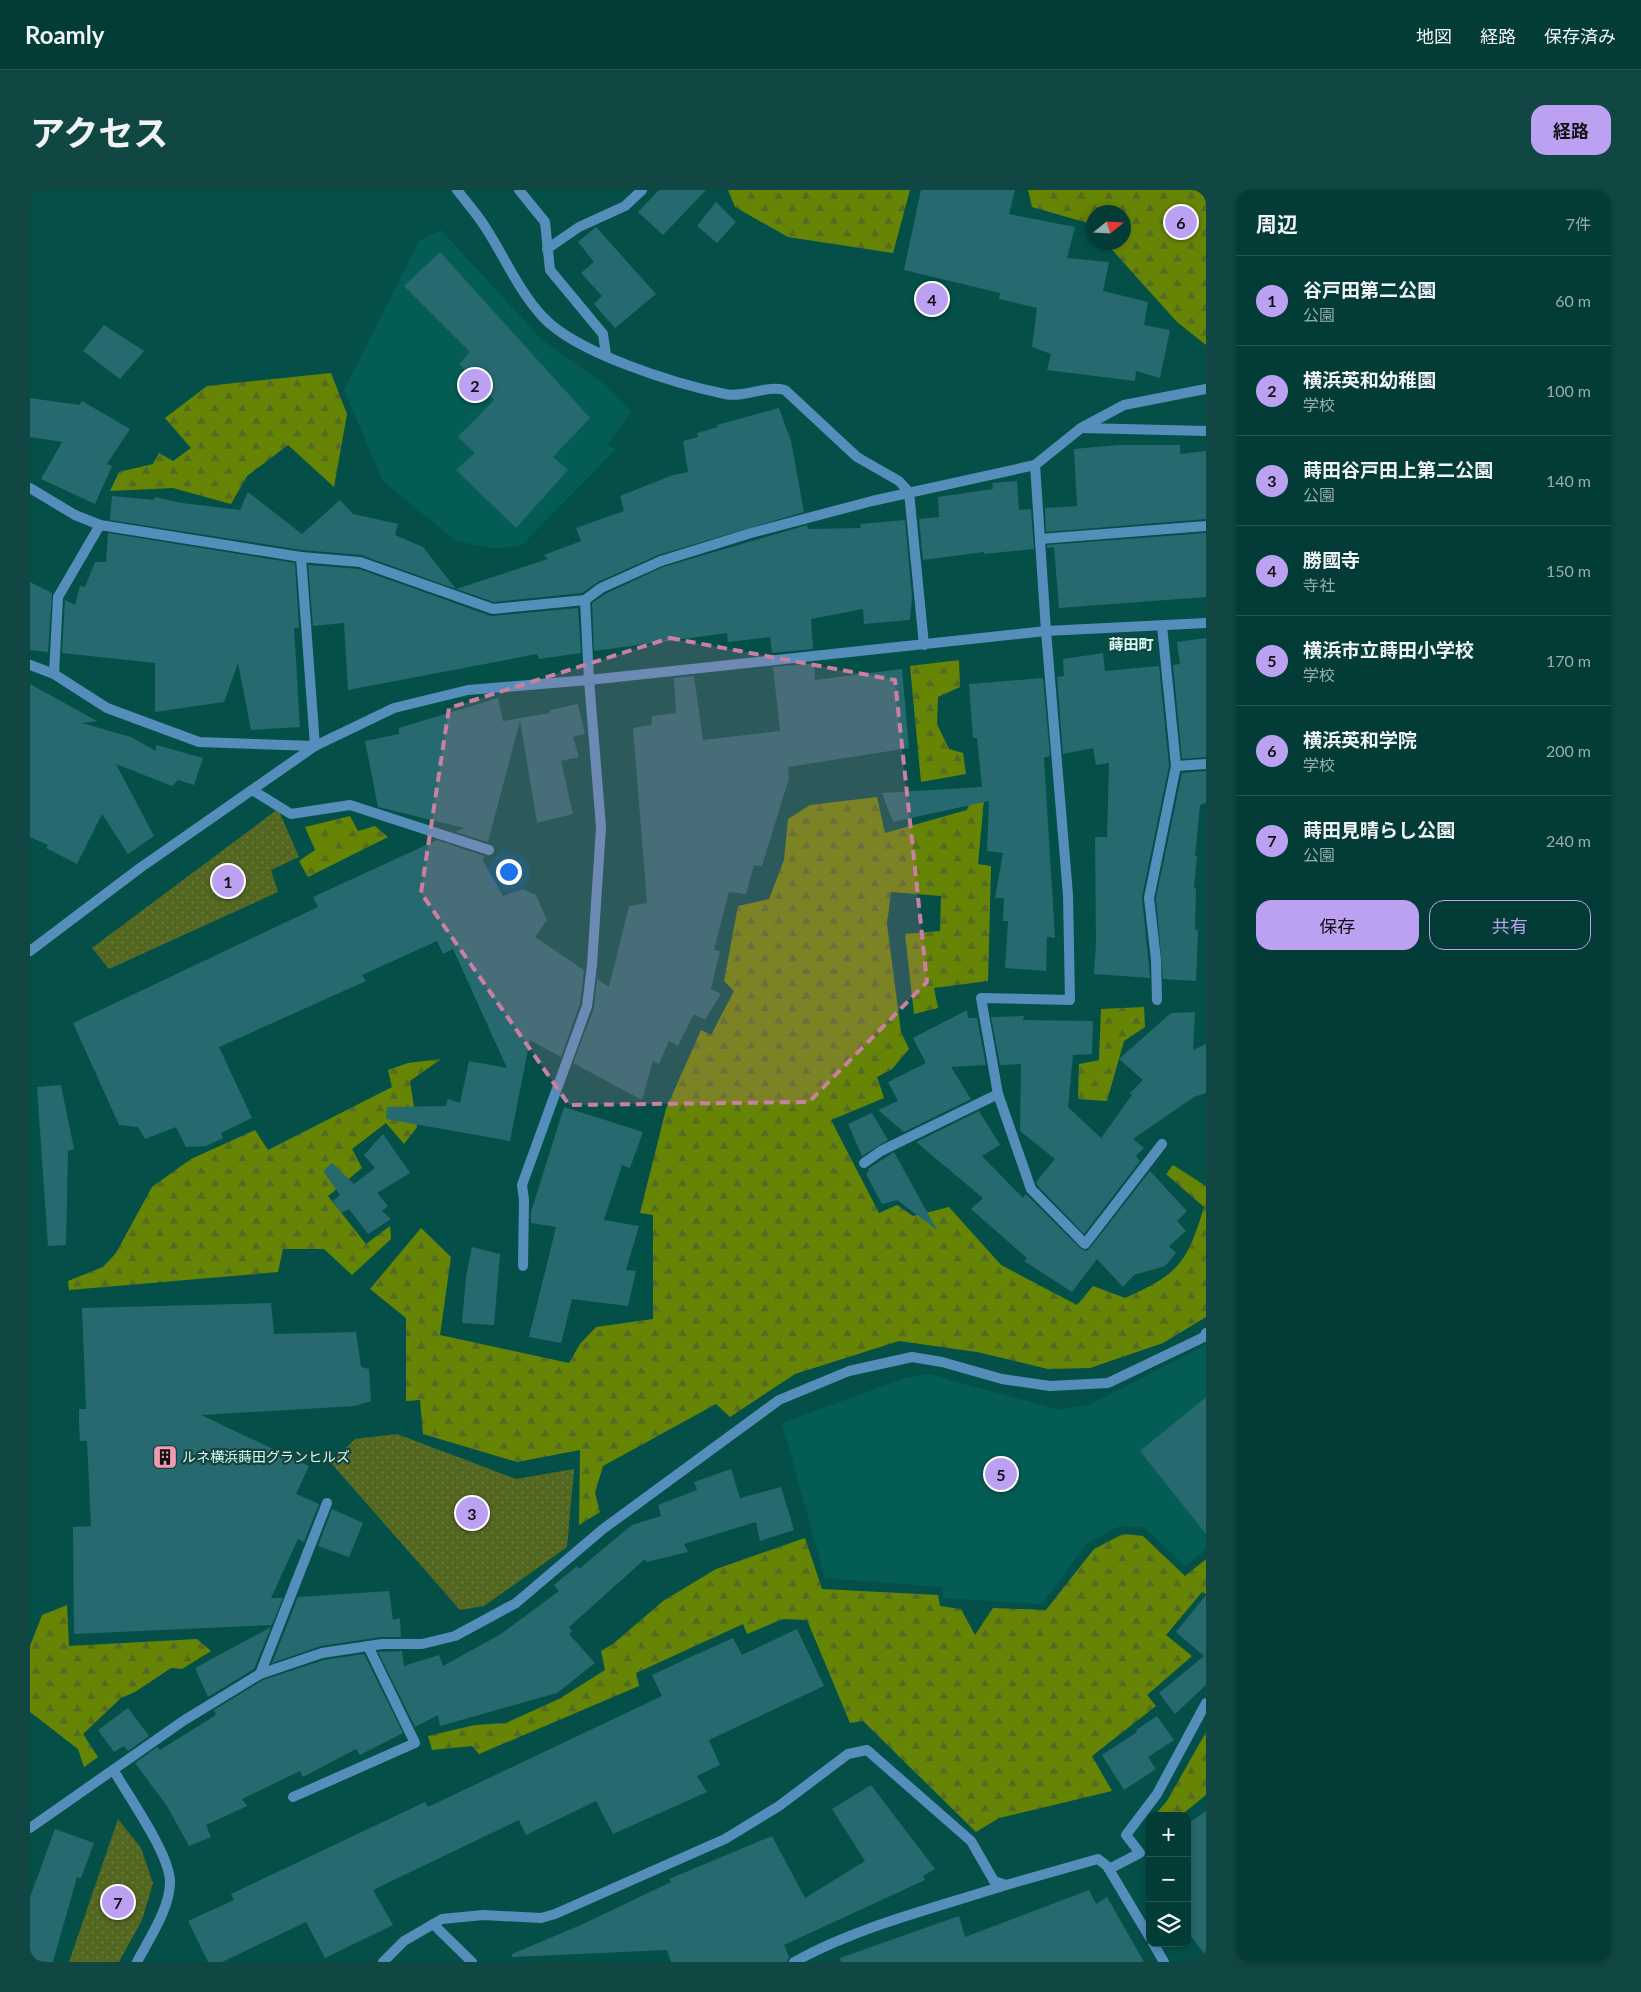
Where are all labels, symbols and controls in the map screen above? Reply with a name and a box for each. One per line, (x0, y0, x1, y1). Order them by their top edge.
text: Roamly (25, 20, 104, 49)
text: 地図 (1416, 25, 1452, 47)
text: 経路 (1480, 25, 1516, 47)
text: 保存済み (1544, 25, 1616, 47)
button: 経路 (1531, 105, 1611, 155)
text: アクセス (30, 111, 168, 153)
pin: 6 (1165, 203, 1197, 241)
north arrow (1086, 205, 1131, 250)
text: 周辺 (1256, 211, 1298, 236)
text: 7件 (1566, 214, 1591, 233)
text: 谷戸田第二公園 (1303, 278, 1436, 301)
pin: 4 (916, 280, 948, 318)
text: 1 (1267, 291, 1277, 310)
text: 60 m (1555, 291, 1591, 310)
text: 公園 (1303, 305, 1335, 324)
pin: 2 (459, 366, 491, 404)
text: 横浜英和幼稚園 (1303, 368, 1436, 391)
text: 2 (1267, 381, 1277, 400)
text: 100 m (1546, 381, 1591, 400)
text: 学校 (1303, 395, 1335, 414)
text: 蒔田谷戸田上第二公園 (1303, 458, 1493, 481)
text: 3 (1267, 471, 1277, 490)
text: 140 m (1546, 471, 1591, 490)
text: 公園 (1303, 485, 1335, 504)
text: 勝國寺 (1303, 548, 1360, 571)
text: 4 (1267, 561, 1277, 580)
text: 150 m (1546, 561, 1591, 580)
text: 寺社 (1303, 575, 1335, 594)
district label: 蒔田町 (1108, 635, 1154, 653)
text: 横浜市立蒔田小学校 (1303, 638, 1474, 661)
text: 5 (1267, 651, 1277, 670)
text: 170 m (1546, 651, 1591, 670)
text: 学校 (1303, 665, 1335, 684)
text: 横浜英和学院 (1303, 728, 1417, 751)
text: 6 (1267, 741, 1277, 760)
text: 200 m (1546, 741, 1591, 760)
text: 学校 (1303, 755, 1335, 774)
text: 蒔田見晴らし公園 (1303, 818, 1455, 841)
text: 7 (1267, 831, 1277, 850)
text: 240 m (1546, 831, 1591, 850)
text: 公園 (1303, 845, 1335, 864)
your location (496, 859, 522, 885)
pin: 1 (212, 862, 244, 900)
button: 保存 (1256, 900, 1419, 950)
button: 共有 (1429, 900, 1591, 950)
building icon: ルネ横浜蒔田グランヒルズ (152, 1444, 178, 1470)
place label: ルネ横浜蒔田グランヒルズ (182, 1448, 350, 1465)
pin: 5 (985, 1455, 1017, 1493)
pin: 3 (456, 1494, 488, 1532)
map controls (1146, 1812, 1191, 1947)
button: + (1146, 1812, 1191, 1857)
button: − (1146, 1857, 1191, 1902)
pin: 7 (102, 1883, 134, 1921)
button: layers (1146, 1902, 1191, 1947)

